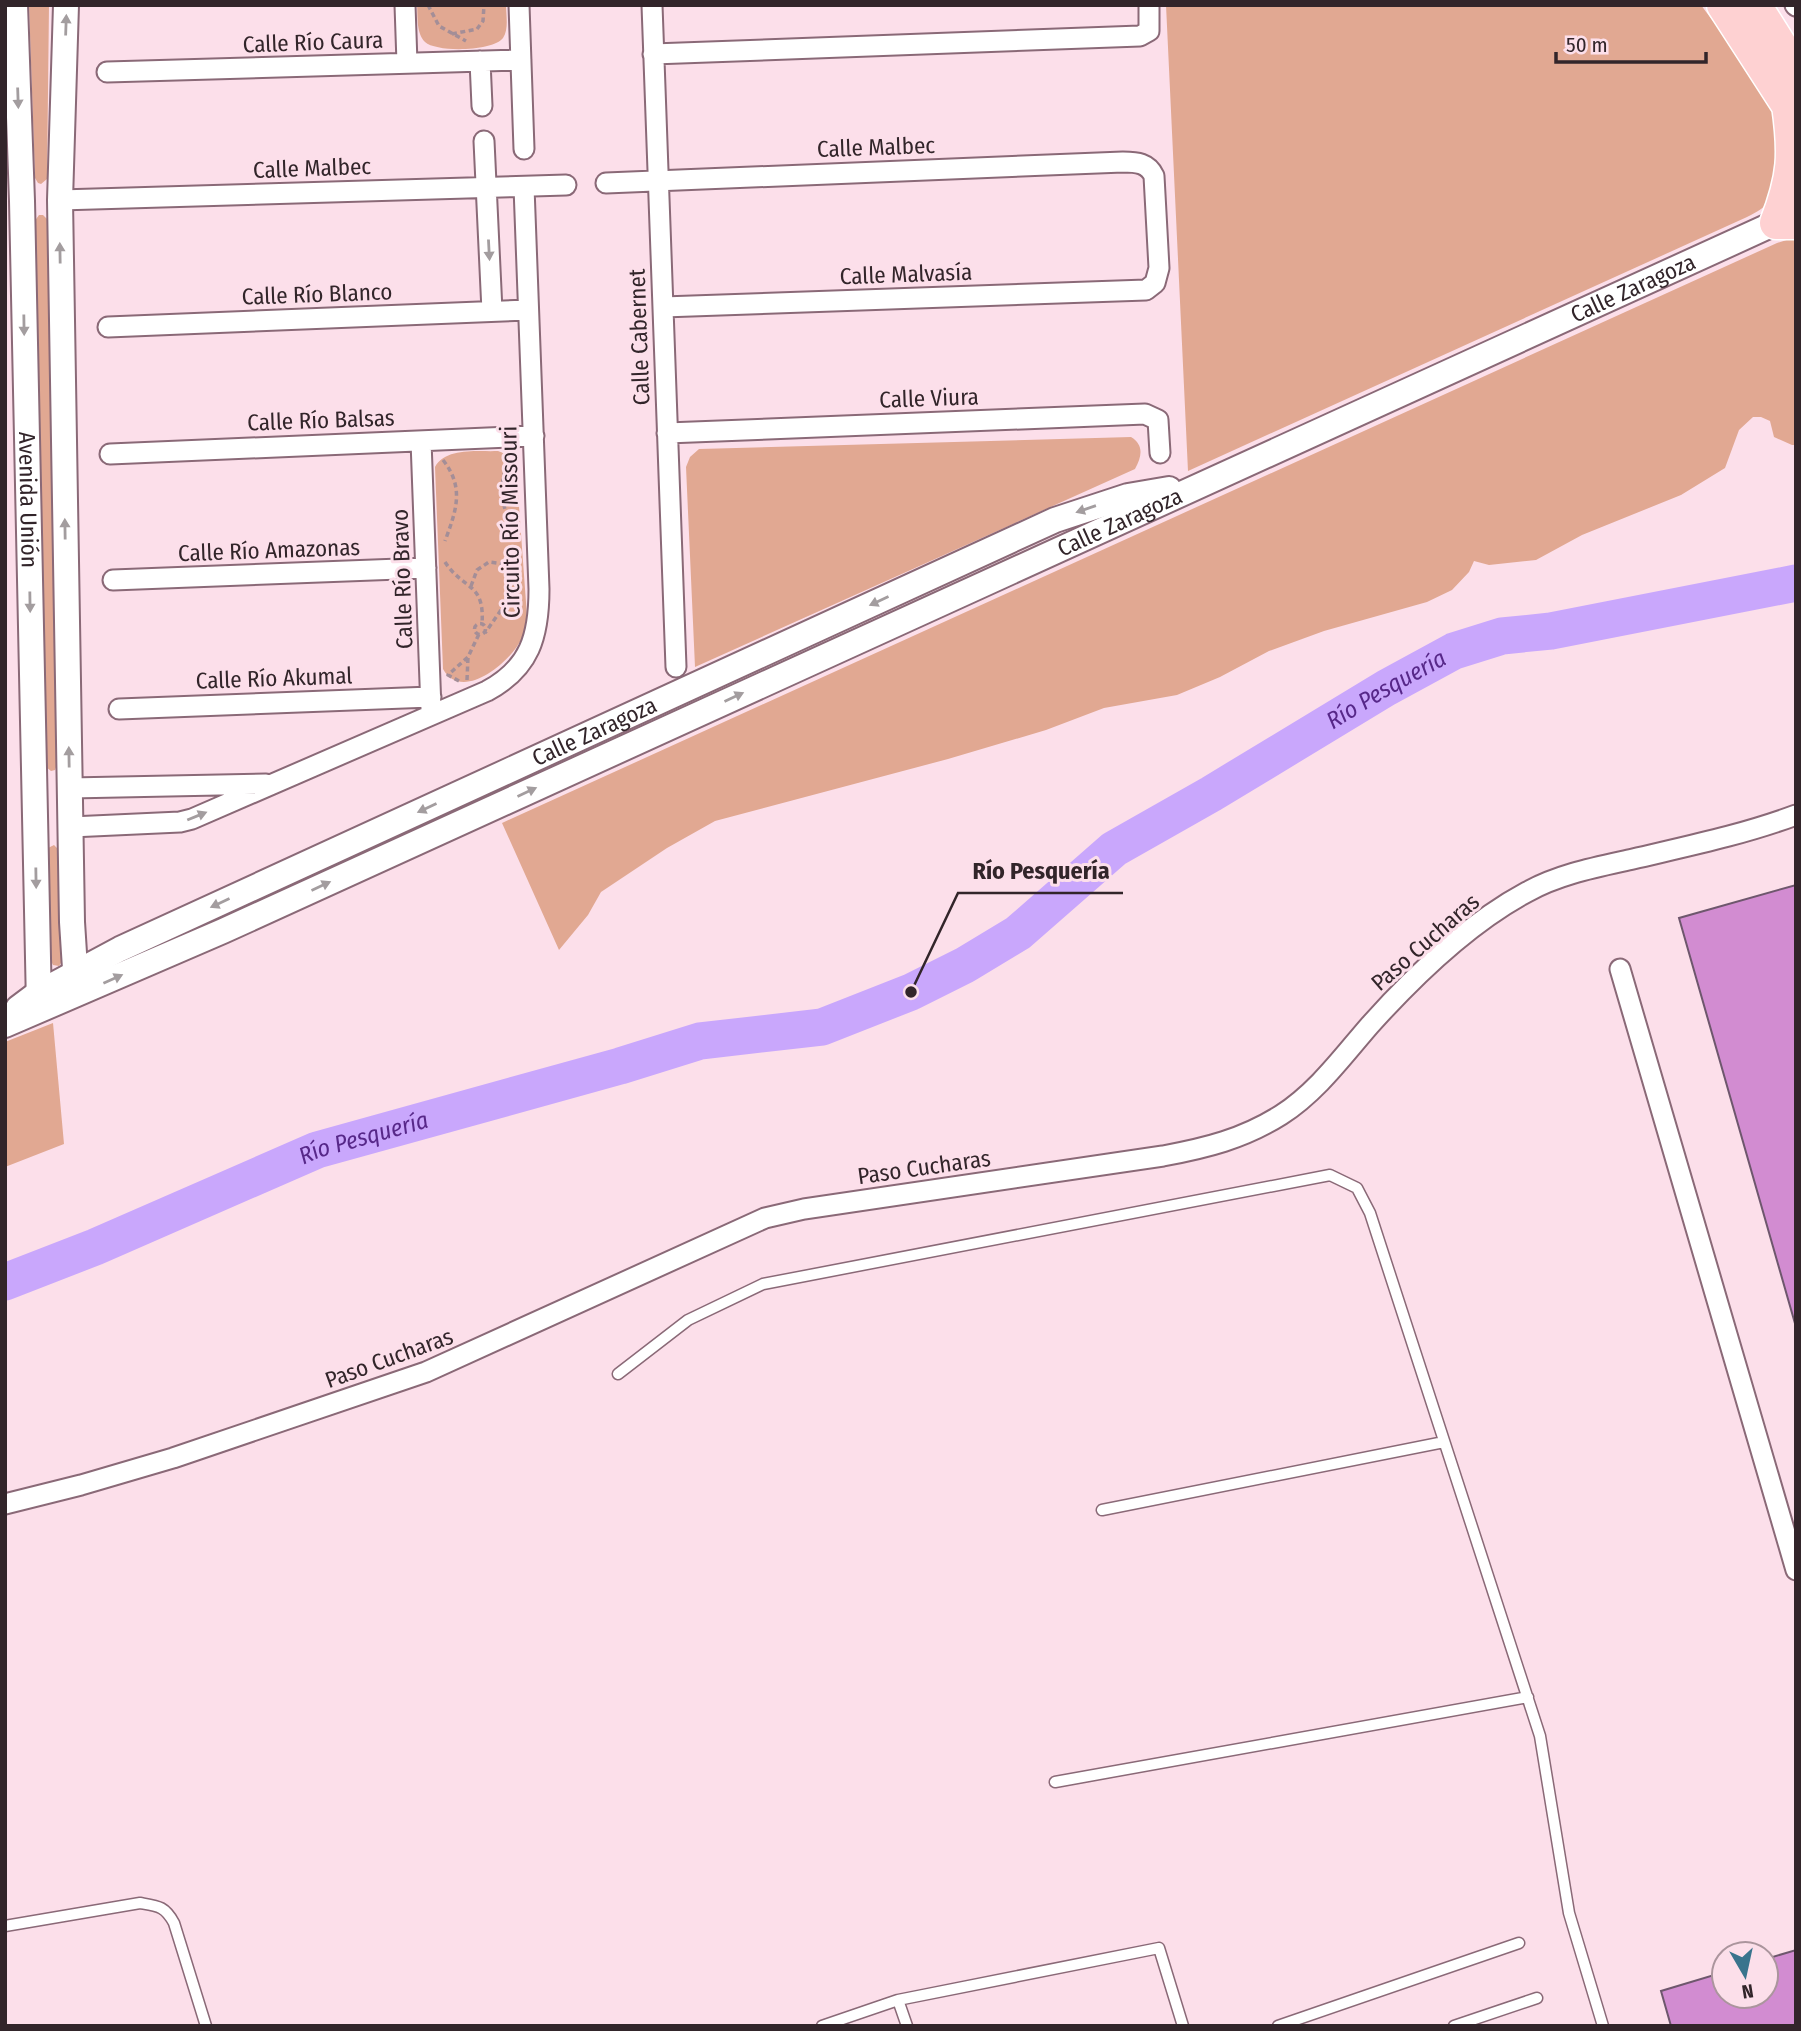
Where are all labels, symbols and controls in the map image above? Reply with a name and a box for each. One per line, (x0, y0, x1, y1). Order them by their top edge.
one-way arrow (60, 14, 71, 36)
scale bar (1556, 21, 1706, 65)
street label: Calle Río Caura (242, 26, 384, 58)
text: 50 m (1566, 32, 1608, 58)
one-way arrow (13, 87, 24, 109)
street label: Calle Malbec (816, 131, 936, 163)
street label: Calle Malbec (252, 152, 372, 184)
one-way arrow (484, 239, 495, 261)
one-way arrow (55, 242, 66, 264)
street label: Calle Zaragoza (1566, 247, 1700, 329)
street label: Calle Malvasía (839, 258, 973, 290)
street label: Calle Cabernet (623, 268, 655, 406)
street label: Calle Río Blanco (241, 277, 393, 311)
one-way arrow (19, 315, 30, 337)
street label: Calle Viura (879, 382, 979, 414)
street label: Calle Río Balsas (247, 403, 395, 437)
street label: Circuito Río Missouri (494, 426, 526, 618)
street label: Avenida Unión (13, 431, 44, 568)
street label: Calle Zaragoza (1053, 481, 1187, 563)
one-way arrow (1076, 504, 1097, 515)
street label: Calle Río Bravo (386, 508, 418, 650)
one-way arrow (60, 518, 71, 540)
street label: Calle Río Amazonas (177, 533, 361, 567)
one-way arrow (24, 591, 36, 613)
one-way arrow (868, 596, 889, 607)
water label: Río Pesquería (1321, 644, 1451, 735)
street label: Calle Río Akumal (195, 661, 353, 695)
street label: Calle Zaragoza (528, 691, 661, 772)
one-way arrow (724, 691, 745, 702)
one-way arrow (64, 746, 75, 768)
one-way arrow (517, 786, 538, 797)
one-way arrow (417, 803, 437, 814)
one-way arrow (187, 811, 208, 822)
callout: Río Pesquería (958, 848, 1123, 893)
text: Río Pesquería (972, 857, 1110, 885)
one-way arrow (30, 867, 42, 889)
one-way arrow (310, 880, 331, 891)
street label: Paso Cucharas (1365, 887, 1485, 997)
one-way arrow (210, 897, 230, 909)
one-way arrow (103, 973, 123, 985)
water label: Río Pesquería (294, 1106, 431, 1170)
street label: Paso Cucharas (856, 1144, 993, 1190)
street label: Paso Cucharas (321, 1322, 457, 1394)
north arrow (1710, 1940, 1780, 2010)
text: N (1740, 1979, 1755, 2004)

